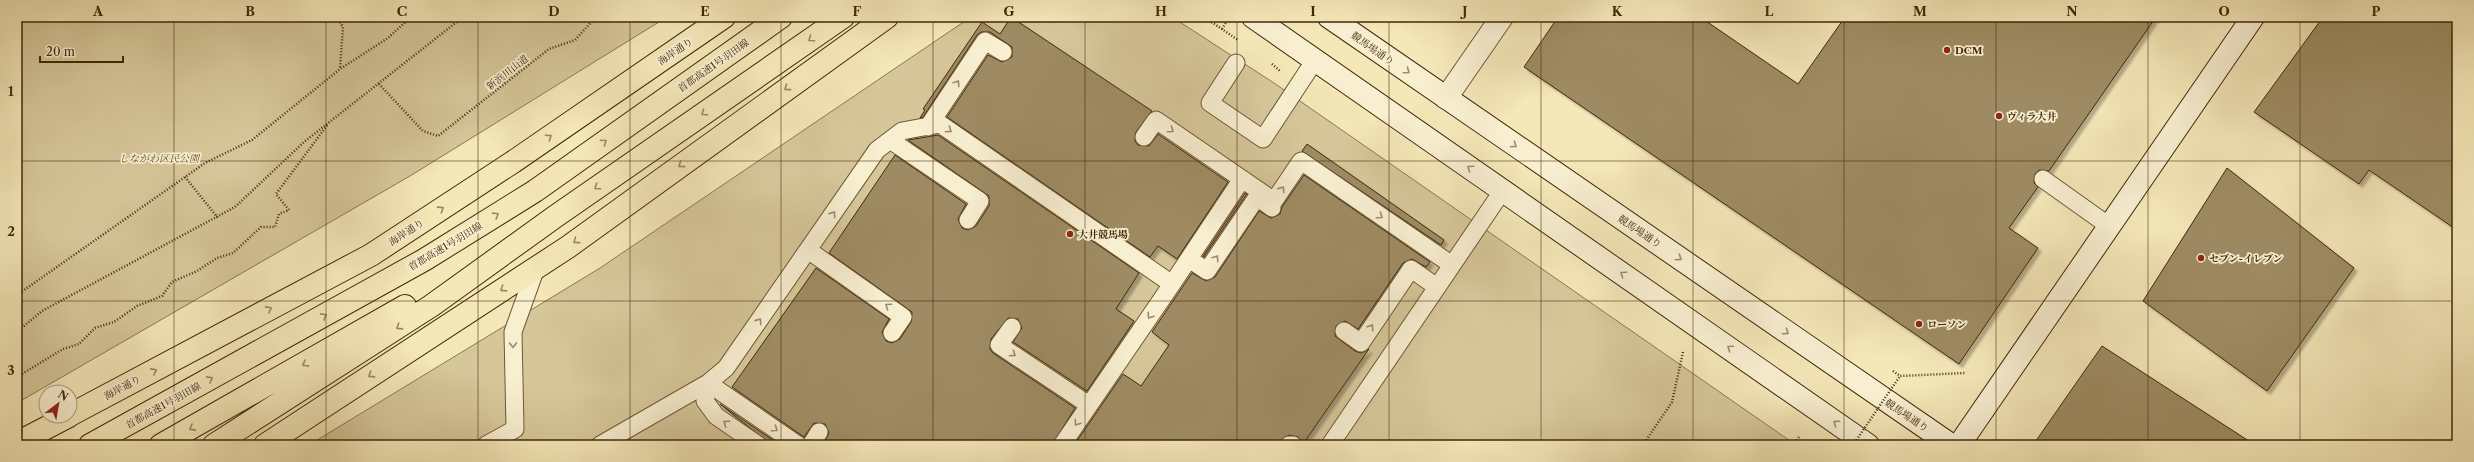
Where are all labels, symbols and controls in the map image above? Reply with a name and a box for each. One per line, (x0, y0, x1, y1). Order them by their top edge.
text: A (92, 3, 104, 19)
text: B (245, 3, 255, 19)
text: C (397, 3, 407, 19)
text: D (548, 3, 560, 19)
text: E (700, 3, 710, 19)
text: F (853, 3, 862, 19)
text: G (1003, 3, 1015, 19)
text: H (1155, 3, 1167, 19)
text: I (1310, 3, 1316, 19)
text: J (1460, 3, 1468, 19)
text: K (1612, 3, 1623, 19)
text: L (1765, 3, 1774, 19)
text: M (1913, 3, 1927, 19)
text: N (2066, 3, 2078, 19)
text: O (2218, 3, 2230, 19)
text: P (2372, 3, 2381, 19)
street label: 競馬場通り (1349, 29, 1397, 68)
one-way arrow (808, 34, 815, 41)
street label: 海岸通り (655, 35, 695, 68)
street label: 首都高速1号羽田線 (675, 36, 752, 95)
scale bar (40, 38, 123, 64)
text: 20 m (46, 44, 75, 59)
place label: DCM (1955, 44, 1983, 57)
marker: DCM (1942, 45, 1952, 55)
street label: 新浜川山道 (484, 52, 531, 93)
one-way arrow (1402, 66, 1409, 73)
one-way arrow (952, 80, 959, 87)
text: 1 (8, 83, 14, 99)
one-way arrow (784, 83, 791, 90)
one-way arrow (701, 108, 708, 115)
place label: ヴィラ大井 (2007, 110, 2056, 123)
marker: ヴィラ大井 (1994, 111, 2004, 121)
one-way arrow (944, 125, 951, 132)
one-way arrow (1167, 125, 1174, 133)
one-way arrow (545, 135, 552, 142)
one-way arrow (600, 139, 607, 147)
one-way arrow (1510, 140, 1517, 148)
park label: しながわ区民公園 (119, 152, 201, 165)
one-way arrow (679, 160, 686, 167)
one-way arrow (1468, 166, 1475, 173)
one-way arrow (594, 182, 601, 190)
one-way arrow (1277, 186, 1285, 193)
one-way arrow (437, 206, 444, 214)
one-way arrow (828, 211, 836, 218)
one-way arrow (1376, 211, 1383, 218)
one-way arrow (492, 212, 499, 220)
street label: 競馬場通り (1615, 212, 1664, 251)
street label: 海岸通り (386, 216, 427, 249)
street label: 首都高速1号羽田線 (406, 219, 485, 274)
text: 2 (7, 223, 15, 239)
place label: 大井競馬場 (1078, 228, 1128, 241)
marker: 大井競馬場 (1065, 229, 1075, 239)
one-way arrow (574, 236, 581, 243)
place label: セブン-イレブン (2209, 252, 2283, 265)
one-way arrow (1674, 253, 1681, 260)
marker: セブン-イレブン (2196, 253, 2206, 263)
one-way arrow (1212, 255, 1219, 262)
one-way arrow (1620, 271, 1627, 279)
one-way arrow (501, 284, 508, 291)
one-way arrow (885, 304, 892, 311)
one-way arrow (264, 307, 272, 314)
one-way arrow (1147, 312, 1155, 319)
one-way arrow (320, 314, 327, 321)
one-way arrow (754, 318, 761, 325)
place label: ローソン (1927, 318, 1967, 331)
marker: ローソン (1914, 319, 1924, 329)
one-way arrow (396, 322, 403, 330)
one-way arrow (1366, 325, 1373, 332)
one-way arrow (1782, 327, 1789, 335)
one-way arrow (509, 342, 518, 348)
one-way arrow (1727, 346, 1734, 353)
one-way arrow (1008, 349, 1015, 356)
one-way arrow (302, 359, 309, 366)
text: 3 (7, 362, 15, 378)
one-way arrow (150, 368, 157, 375)
one-way arrow (368, 371, 375, 378)
street label: 海岸通り (102, 372, 143, 403)
one-way arrow (206, 377, 214, 384)
street label: 首都高速1号羽田線 (123, 379, 203, 432)
north arrow (38, 384, 78, 424)
text: N (55, 387, 71, 404)
street label: 競馬場通り (1882, 396, 1931, 435)
one-way arrow (1074, 419, 1082, 426)
one-way arrow (724, 421, 731, 428)
one-way arrow (1834, 421, 1841, 428)
one-way arrow (189, 423, 196, 430)
one-way arrow (771, 424, 778, 432)

